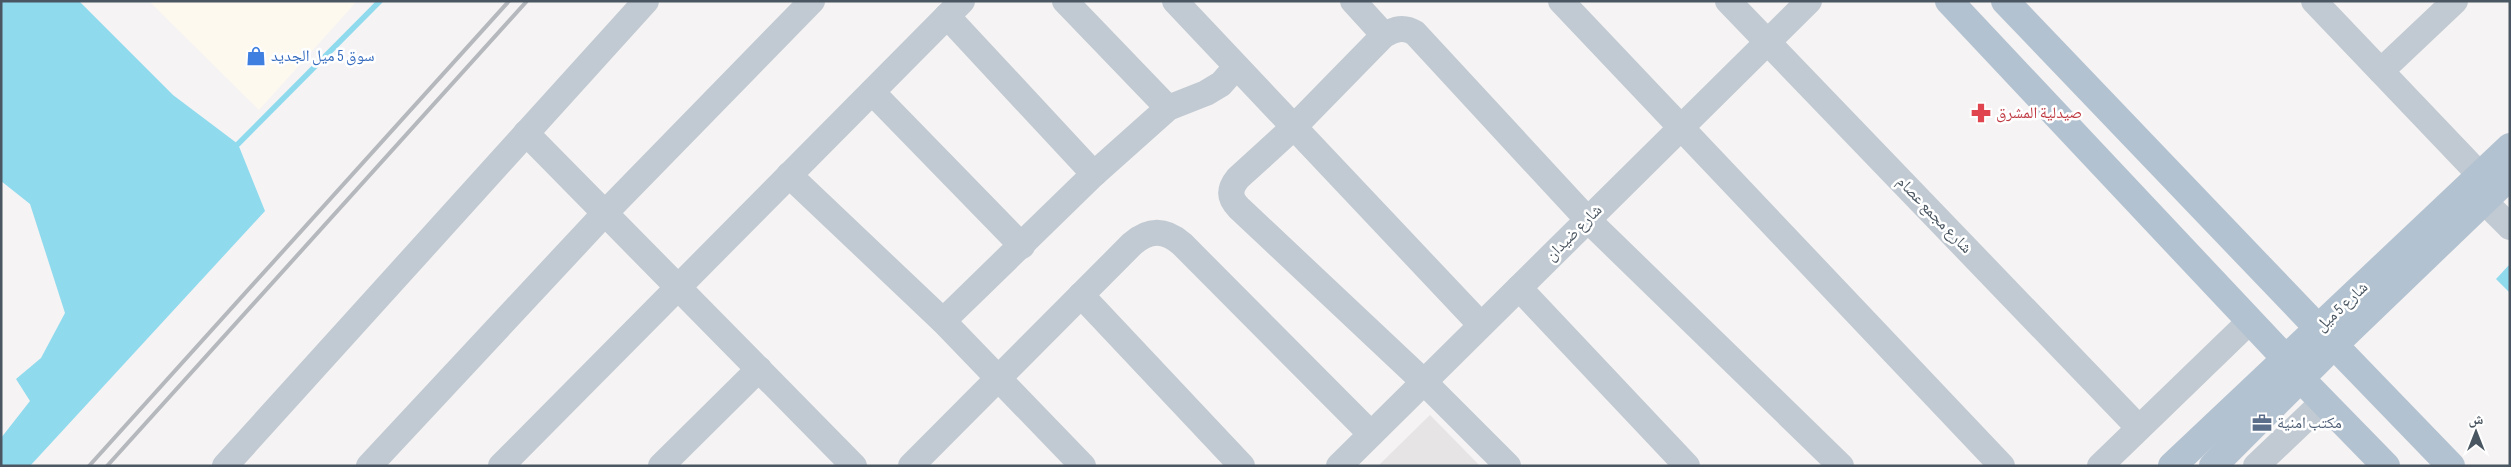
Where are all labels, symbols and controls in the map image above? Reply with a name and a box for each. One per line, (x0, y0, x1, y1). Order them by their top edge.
shop icon: سوق 5 ميل الجديد (245, 45, 267, 67)
place label: سوق 5 ميل الجديد (271, 47, 374, 66)
pharmacy icon: صيدلية المشرق (1970, 102, 1992, 124)
place label: صيدلية المشرق (1996, 104, 2082, 123)
street label: شارع مجمع عصام (1892, 172, 1976, 258)
street label: شارع ضيدان (1542, 201, 1606, 265)
street label: شارع 5 ميل (2312, 278, 2372, 336)
north arrow (2451, 407, 2501, 457)
text: ش (2469, 411, 2484, 428)
office icon: مكتب امنية (2251, 412, 2273, 434)
place label: مكتب امنية (2277, 414, 2342, 433)

